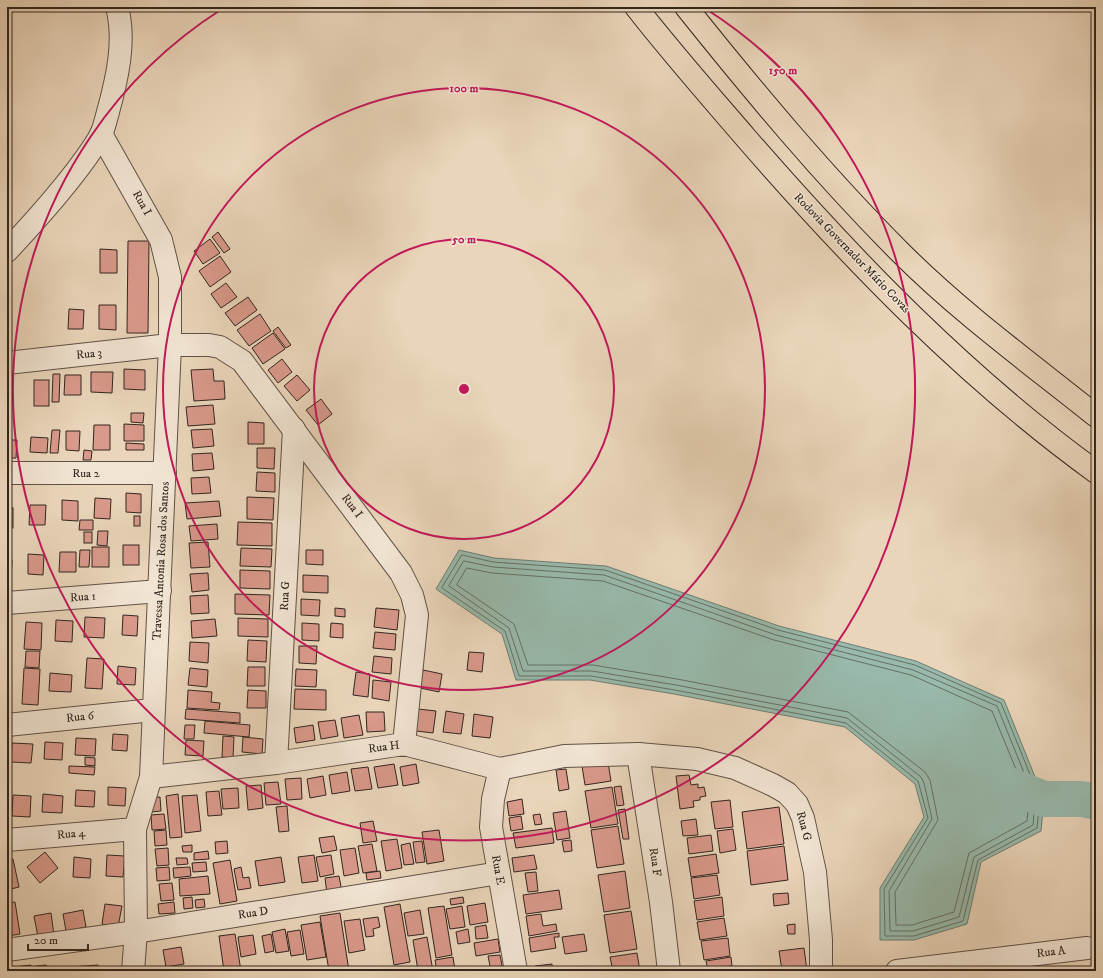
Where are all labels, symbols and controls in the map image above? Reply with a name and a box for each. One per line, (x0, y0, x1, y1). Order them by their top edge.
text: 150 m (769, 63, 797, 78)
text: 100 m (450, 81, 478, 96)
street label: Rua I (129, 188, 155, 218)
street label: Rodovia Governador Mário Covas (791, 190, 913, 316)
text: 50 m (451, 232, 476, 247)
street label: Rua 3 (75, 345, 103, 363)
centre of rings (457, 382, 471, 396)
street label: Rua 2 (72, 466, 100, 481)
street label: Travessa Antonia Rosa dos Santos (149, 481, 173, 641)
street label: Rua I (338, 491, 366, 521)
street label: Rua G (277, 580, 293, 611)
street label: Rua 1 (70, 589, 96, 605)
street label: Rua 6 (65, 708, 95, 726)
street label: Rua H (367, 738, 401, 756)
street label: Rua G (793, 810, 815, 843)
street label: Rua 4 (56, 825, 87, 843)
street label: Rua F (646, 847, 665, 878)
street label: Rua E (488, 854, 508, 887)
street label: Rua D (237, 903, 269, 923)
scale bar (28, 926, 88, 952)
text: 20 m (34, 933, 58, 948)
street label: Rua A (1036, 943, 1067, 961)

